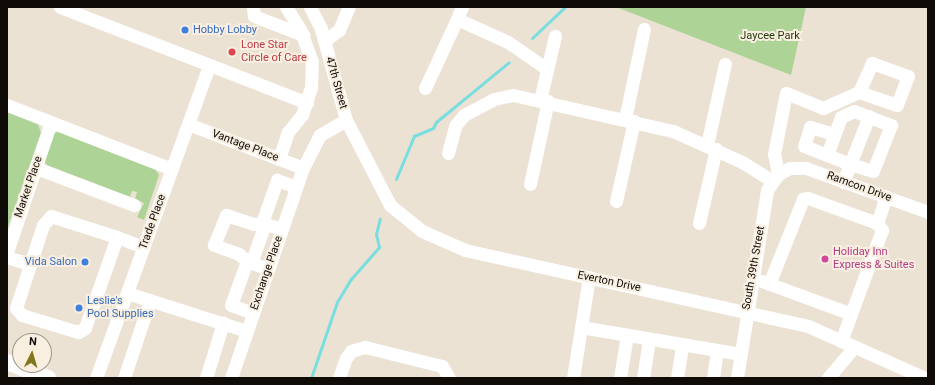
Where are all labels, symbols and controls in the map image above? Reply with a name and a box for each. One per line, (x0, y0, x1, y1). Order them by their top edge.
place label: Hobby Lobby (193, 23, 257, 37)
marker: Hobby Lobby (180, 25, 190, 35)
park label: Jaycee Park (740, 29, 800, 43)
place label: Lone Star Circle of Care (241, 39, 307, 65)
marker: Lone Star Circle of Care (226, 46, 238, 58)
street label: 47th Street (322, 55, 350, 111)
street label: Vantage Place (210, 127, 280, 165)
street label: Market Place (12, 155, 46, 219)
street label: Ramcon Drive (825, 169, 893, 205)
street label: Trade Place (137, 193, 169, 251)
street label: South 39th Street (740, 225, 768, 311)
street label: Exchange Place (248, 234, 286, 312)
place label: Holiday Inn Express & Suites (833, 246, 914, 272)
marker: Holiday Inn Express & Suites (820, 254, 830, 264)
place label: Vida Salon (25, 255, 77, 269)
marker: Vida Salon (80, 257, 90, 267)
street label: Everton Drive (576, 269, 642, 295)
place label: Leslie's Pool Supplies (87, 295, 154, 321)
marker: Leslie's Pool Supplies (74, 303, 84, 313)
north arrow (12, 333, 52, 373)
text: N (29, 335, 37, 348)

